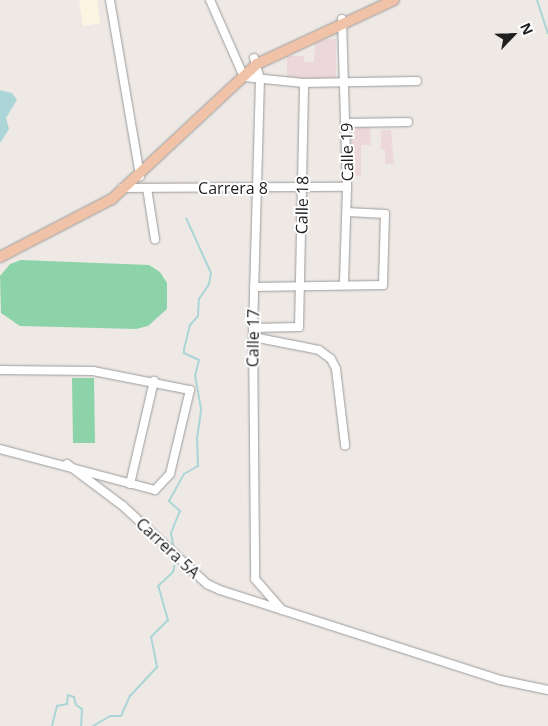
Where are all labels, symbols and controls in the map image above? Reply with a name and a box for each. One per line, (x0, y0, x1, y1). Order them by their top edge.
north arrow (488, 10, 538, 60)
text: N (516, 20, 538, 38)
street label: Calle 19 (337, 123, 357, 181)
street label: Calle 18 (292, 176, 312, 234)
street label: Carrera 8 (198, 178, 268, 198)
street label: Calle 17 (243, 309, 263, 367)
street label: Carrera 5A (132, 514, 204, 582)

